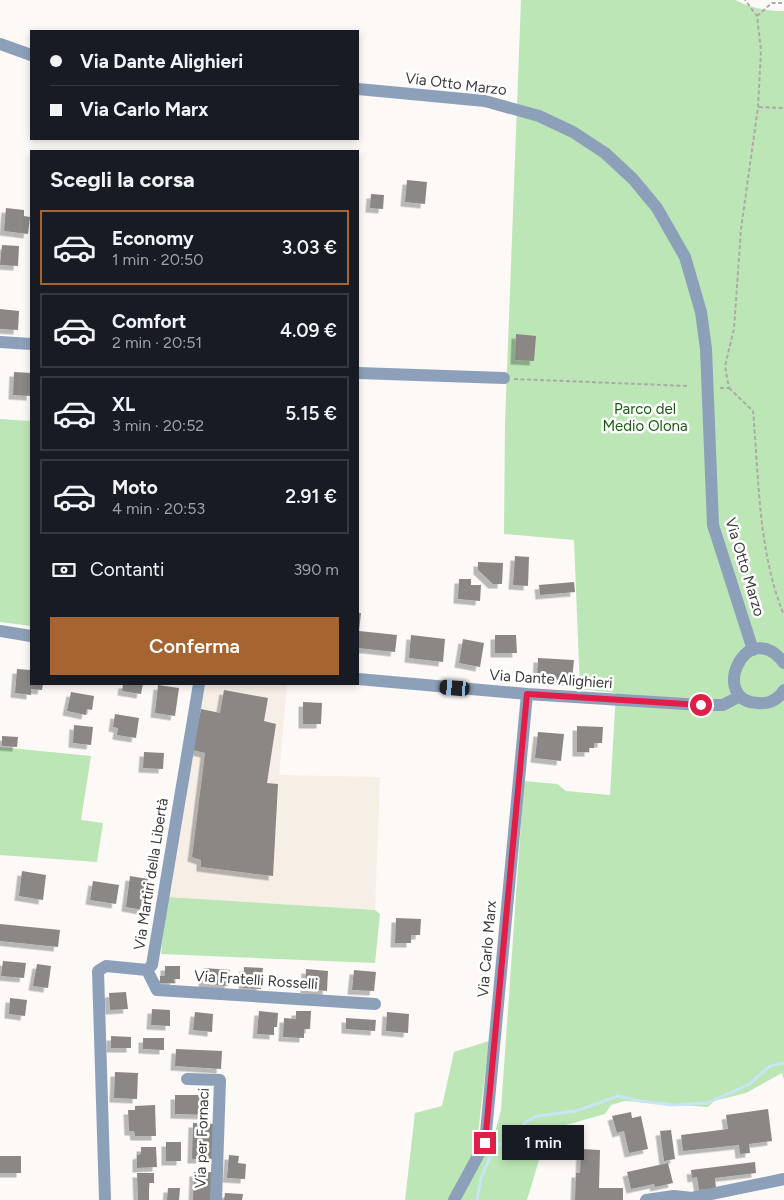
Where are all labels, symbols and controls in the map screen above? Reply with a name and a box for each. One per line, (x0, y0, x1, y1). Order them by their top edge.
text: Via Dante Alighieri (80, 50, 243, 73)
street label: Via Otto Marzo (404, 69, 508, 99)
text: Via Carlo Marx (80, 98, 208, 121)
text: Scegli la corsa (50, 166, 195, 193)
icon: car (52, 225, 97, 270)
text: Economy (112, 227, 194, 250)
text: 3.03 € (282, 236, 337, 259)
text: 1 min · 20:50 (112, 250, 204, 269)
icon: car (52, 308, 97, 353)
text: Comfort (112, 310, 187, 333)
text: 4.09 € (280, 319, 337, 342)
text: 2 min · 20:51 (112, 333, 202, 352)
icon: car (52, 391, 97, 436)
text: XL (112, 393, 135, 416)
park label: Parco del Medio Olona (602, 400, 688, 435)
text: 5.15 € (285, 402, 337, 425)
text: 3 min · 20:52 (112, 416, 204, 435)
icon: car (52, 474, 97, 519)
text: Moto (112, 476, 158, 499)
text: 2.91 € (285, 485, 337, 508)
text: 4 min · 20:53 (112, 499, 205, 518)
street label: Via Otto Marzo (721, 516, 769, 619)
icon: cash (50, 556, 78, 584)
text: Contanti (90, 558, 164, 581)
text: 390 m (293, 560, 339, 579)
button: Conferma (50, 617, 339, 675)
street label: Via Dante Alighieri (489, 666, 613, 692)
car (439, 679, 470, 697)
route start (690, 694, 712, 716)
street label: Via Martiri della Libertà (130, 797, 172, 951)
street label: Via Carlo Marx (474, 900, 500, 998)
street label: Via Fratelli Rosselli (194, 967, 318, 993)
street label: Via per Fornaci (191, 1087, 213, 1189)
callout: 1 min (502, 1126, 585, 1160)
route end (474, 1132, 496, 1154)
text: 1 min (524, 1133, 562, 1152)

